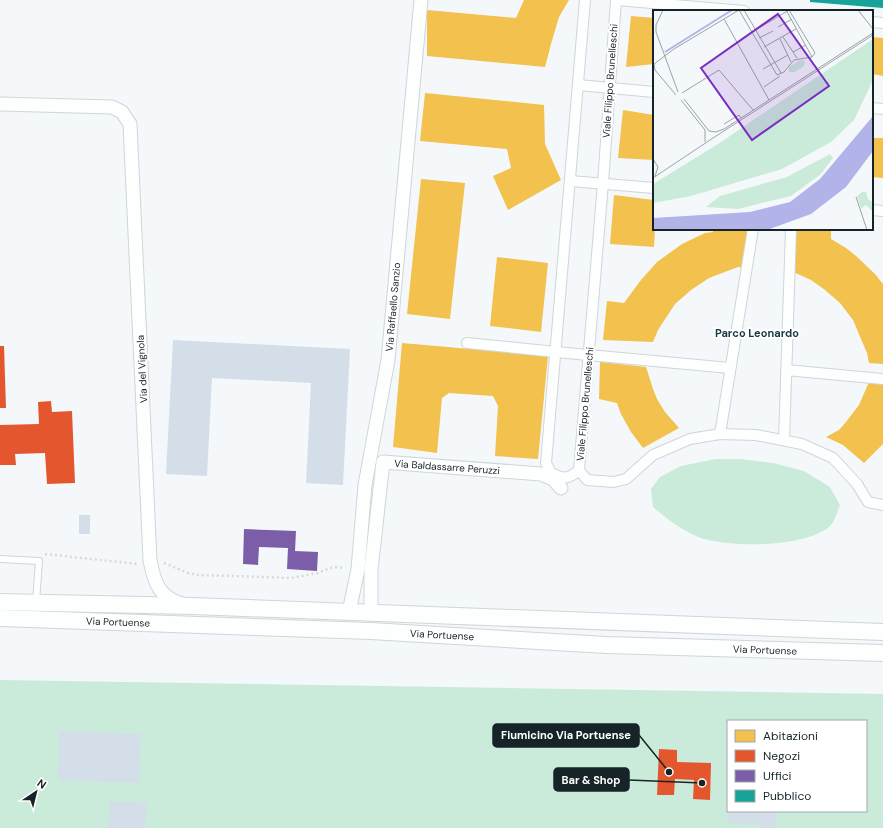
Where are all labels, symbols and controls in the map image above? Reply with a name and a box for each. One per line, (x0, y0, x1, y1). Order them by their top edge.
inset map (653, 10, 873, 230)
street label: Viale Filippo Brunelleschi (600, 23, 620, 139)
street label: Via Raffaello Sanzio (383, 262, 403, 352)
district label: Parco Leonardo (715, 326, 799, 340)
street label: Via del Vignola (134, 335, 150, 403)
street label: Viale Filippo Brunelleschi (574, 346, 596, 462)
street label: Via Baldassarre Peruzzi (394, 457, 500, 477)
street label: Via Portuense (86, 614, 151, 630)
street label: Via Portuense (410, 627, 475, 643)
street label: Via Portuense (733, 642, 798, 658)
legend (727, 720, 867, 812)
callout: Fiumicino Via Portuense (493, 724, 639, 747)
text: Fiumicino Via Portuense (501, 728, 631, 742)
text: Abitazioni (763, 728, 818, 744)
text: Negozi (763, 748, 800, 764)
callout: Bar & Shop (554, 768, 629, 791)
text: Uffici (763, 768, 792, 784)
north arrow (16, 772, 56, 812)
text: Bar & Shop (561, 773, 621, 787)
text: N (34, 776, 49, 792)
text: Pubblico (763, 788, 811, 804)

